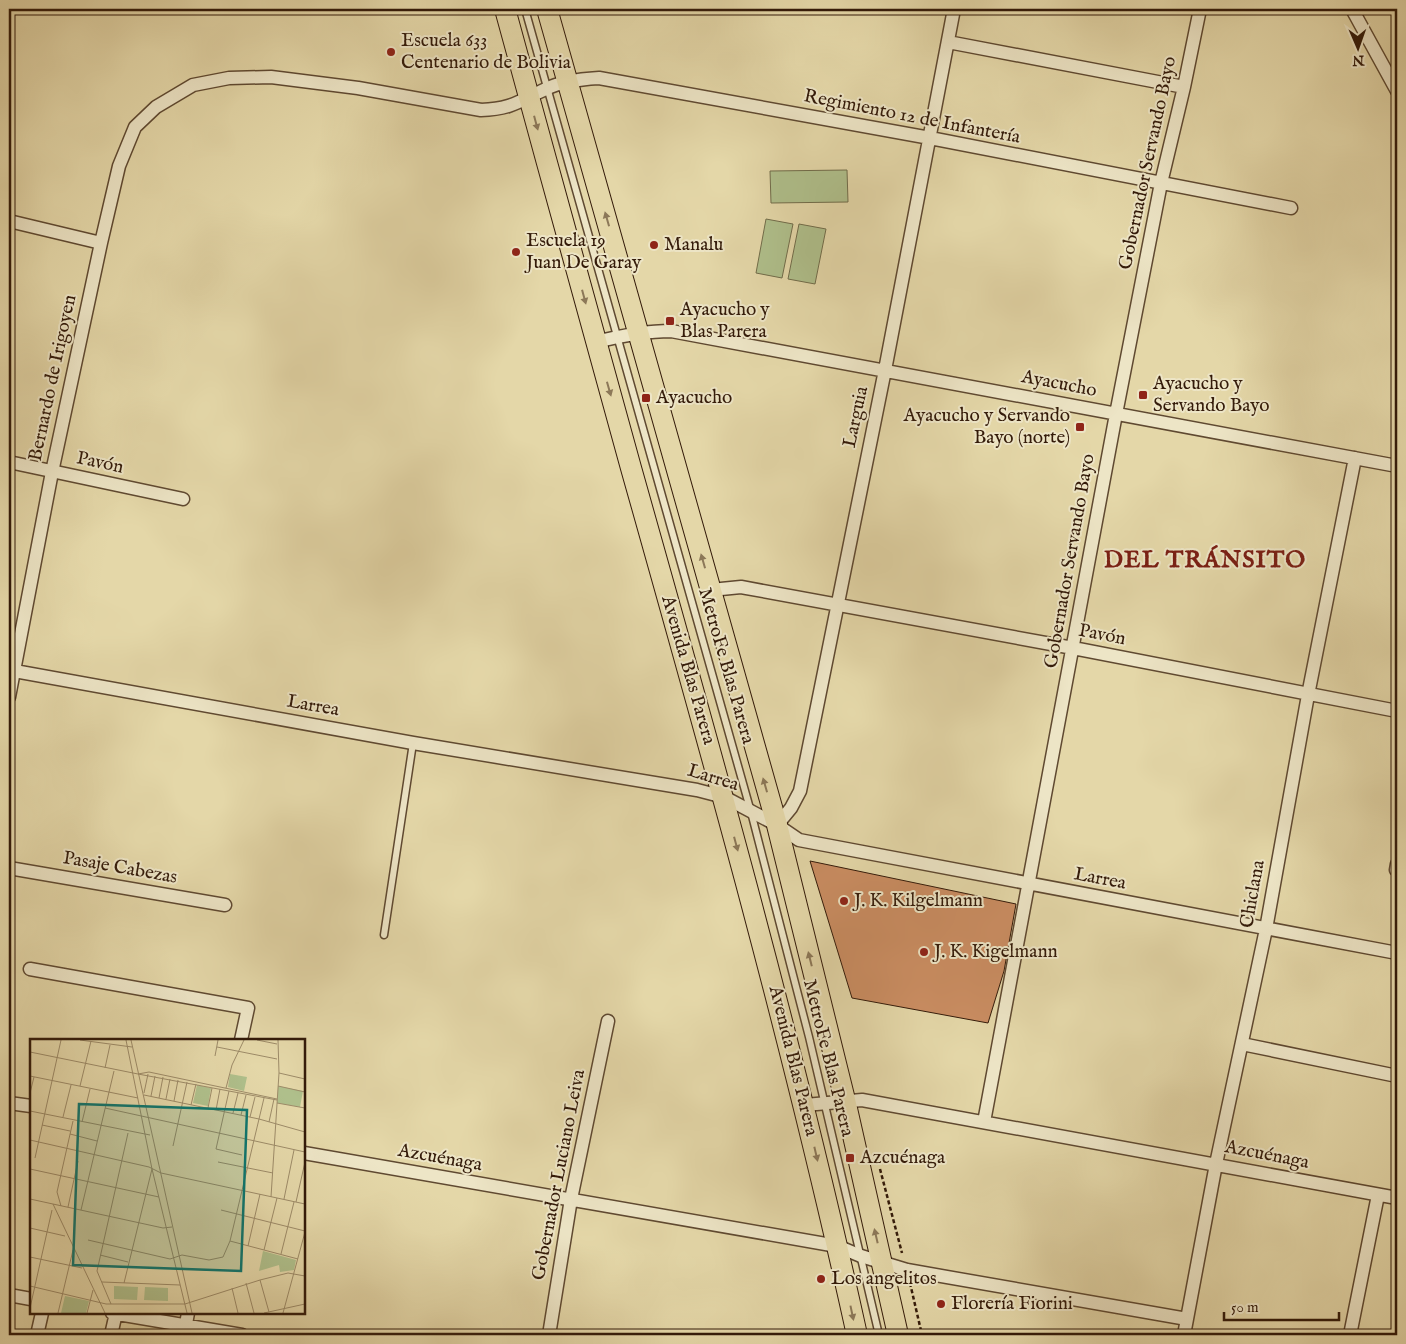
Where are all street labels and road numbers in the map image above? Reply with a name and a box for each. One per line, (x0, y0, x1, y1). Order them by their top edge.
street label: Gobernador Servando Bayo (1114, 54, 1182, 272)
street label: Regimiento 12 de Infantería (802, 84, 1023, 150)
street label: Bernardo de Irigoyen (24, 293, 82, 463)
street label: Ayacucho (1018, 365, 1099, 403)
street label: Larguia (838, 383, 874, 450)
street label: Pavón (74, 446, 126, 480)
street label: Gobernador Servando Bayo (1039, 452, 1101, 670)
street label: MetroFe Blas Parera (692, 585, 760, 748)
street label: Avenida Blas Parera (655, 592, 721, 748)
street label: Pavón (1076, 619, 1128, 651)
street label: Larrea (285, 690, 342, 723)
street label: Larrea (684, 759, 742, 797)
street label: Pasaje Cabezas (61, 846, 179, 890)
street label: Chiclana (1235, 857, 1271, 930)
street label: Larrea (1072, 862, 1129, 896)
street label: MetroFe Blas Parera (797, 977, 859, 1140)
street label: Avenida Blas Parera (763, 982, 823, 1139)
street label: Gobernador Luciano Leiva (527, 1067, 591, 1282)
street label: Azcuénaga (1222, 1135, 1312, 1175)
street label: Azcuénaga (395, 1139, 485, 1177)

